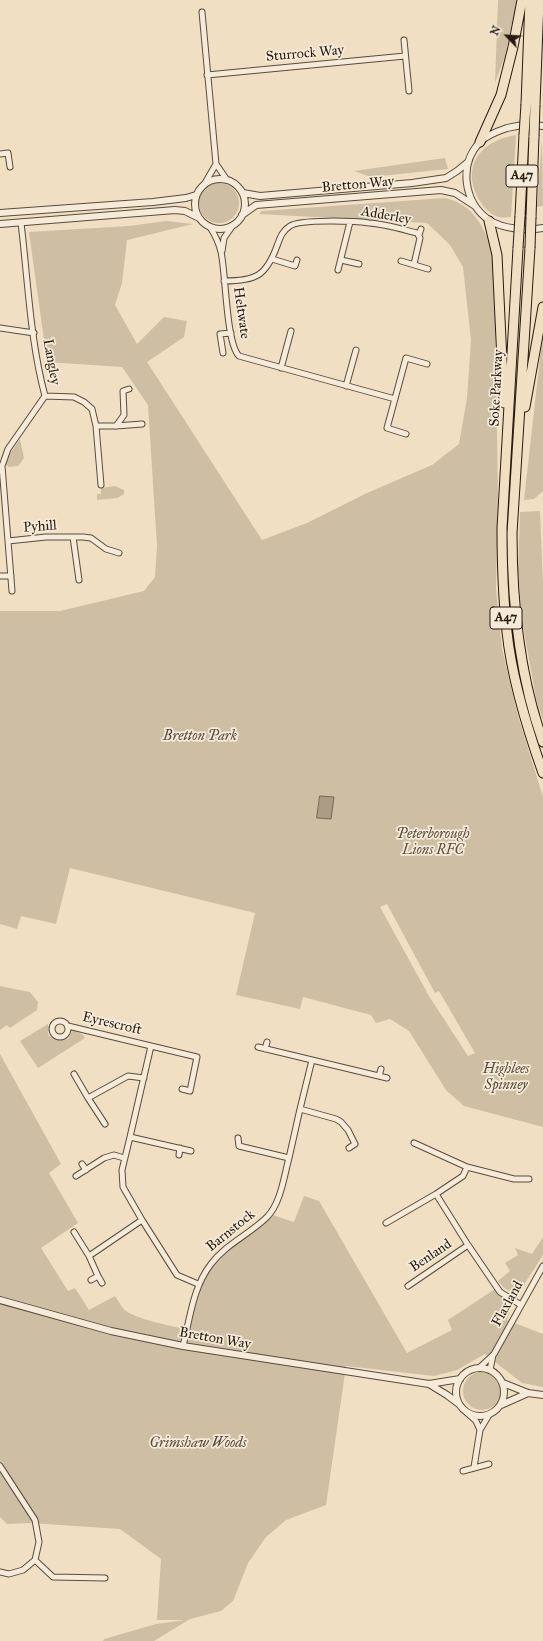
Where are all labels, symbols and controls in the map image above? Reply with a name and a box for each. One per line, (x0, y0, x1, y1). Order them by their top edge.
north arrow (487, 16, 527, 56)
text: N (488, 24, 504, 38)
street label: Sturrock Way (265, 42, 345, 66)
road number: A47 (506, 165, 538, 187)
street label: Bretton Way (321, 173, 395, 197)
street label: Adderley (360, 203, 412, 229)
street label: Heltwate (229, 286, 253, 340)
street label: Langley (39, 338, 63, 386)
street label: Soke Parkway (487, 349, 507, 427)
street label: Pyhill (23, 517, 57, 537)
road number: A47 (490, 607, 522, 629)
park label: Bretton Park (163, 729, 237, 745)
park label: Peterborough Lions RFC (396, 827, 470, 860)
street label: Eyrescroft (81, 1009, 143, 1039)
park label: Highlees Spinney (483, 1062, 529, 1094)
street label: Barnstock (203, 1206, 259, 1256)
street label: Benland (407, 1236, 455, 1276)
street label: Flaxland (489, 1278, 527, 1330)
street label: Bretton Way (178, 1324, 252, 1354)
park label: Grimshaw Woods (149, 1436, 247, 1452)

